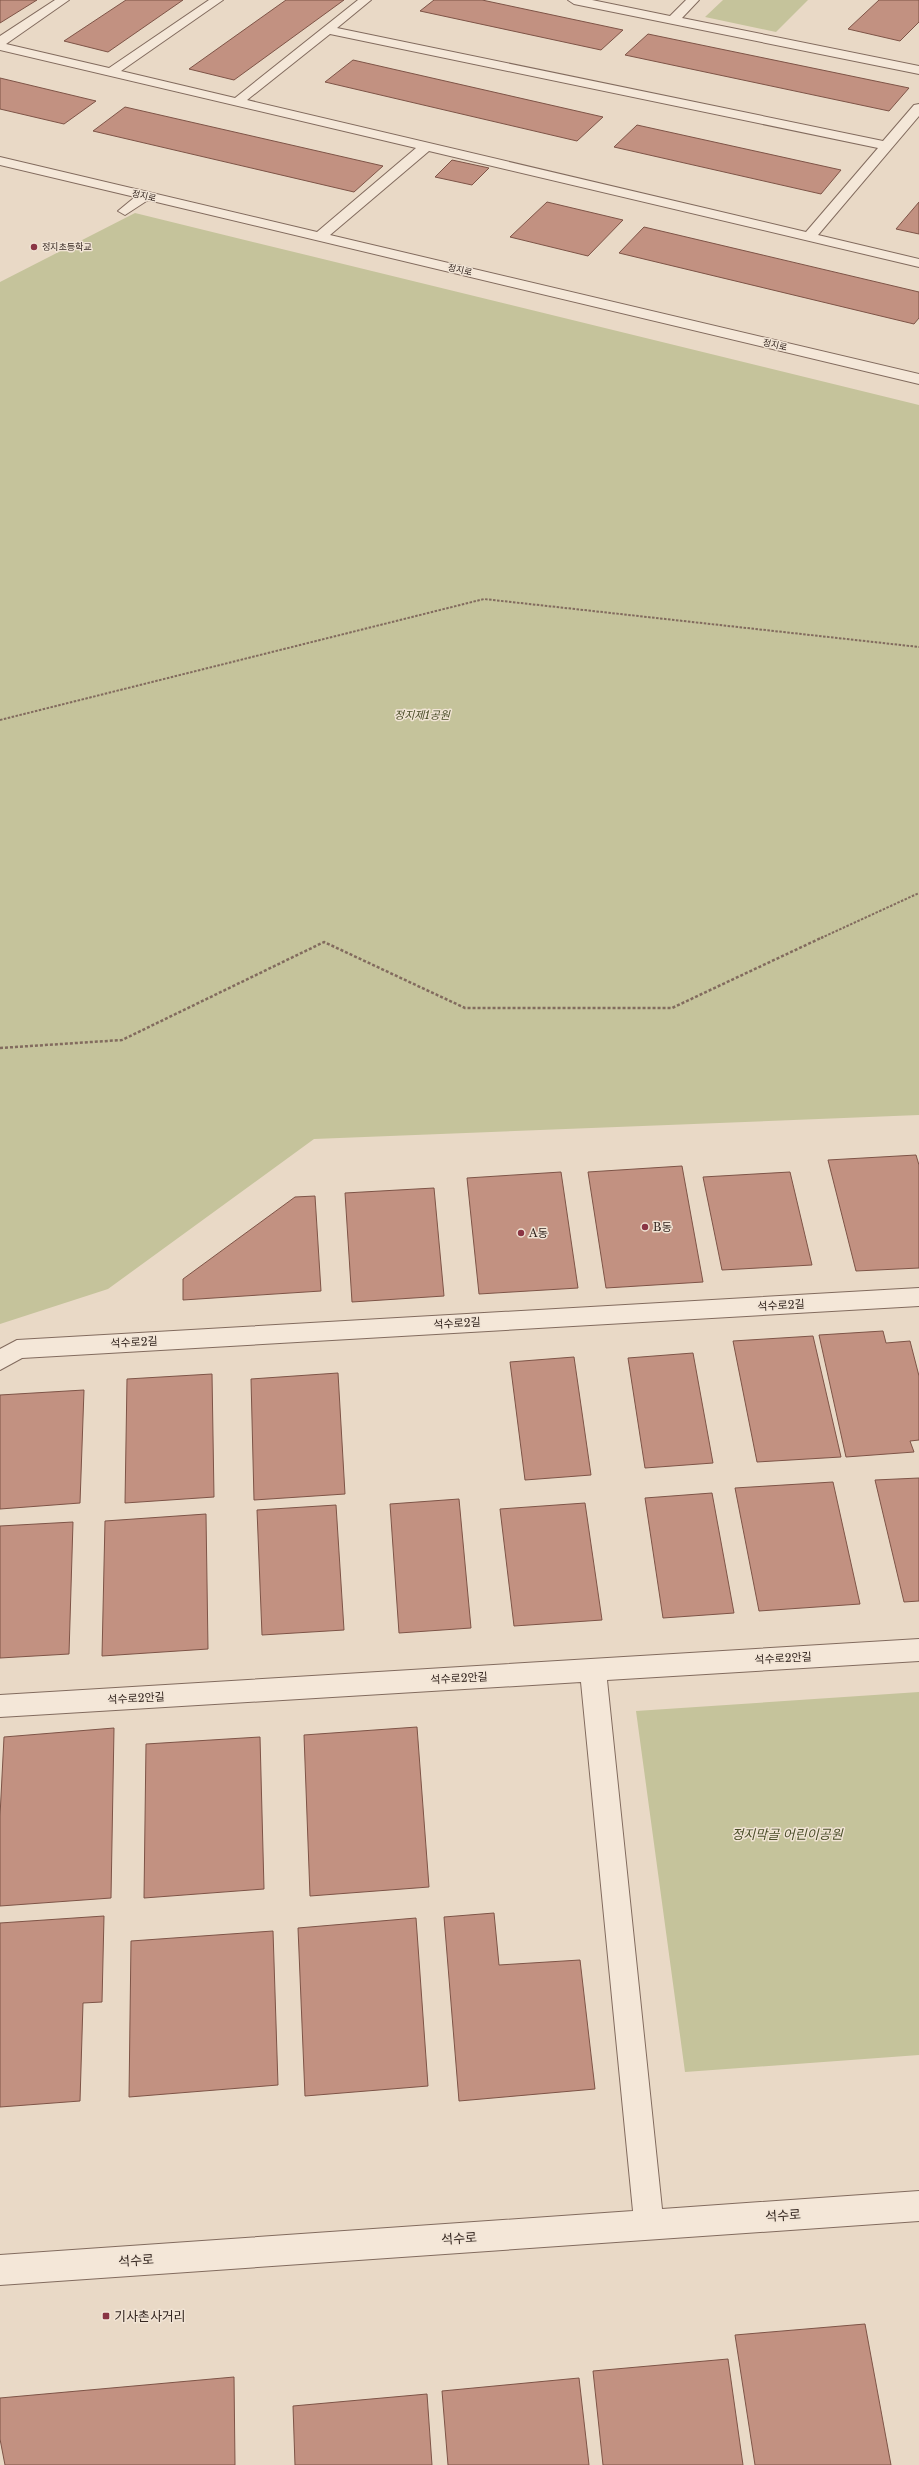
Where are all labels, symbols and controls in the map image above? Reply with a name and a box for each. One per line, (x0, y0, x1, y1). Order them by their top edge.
street label: 정지로 (131, 187, 157, 204)
place label: 정지초등학교 (42, 241, 92, 252)
marker: 정지초등학교 (29, 242, 39, 252)
street label: 정지로 (447, 261, 473, 278)
street label: 정지로 (762, 336, 788, 353)
park label: 정지제1공원 (394, 708, 451, 722)
place label: B동 (653, 1220, 672, 1234)
marker: B동 (640, 1222, 650, 1232)
place label: A동 (528, 1226, 548, 1240)
marker: A동 (516, 1228, 526, 1238)
street label: 석수로2길 (757, 1297, 805, 1313)
street label: 석수로2길 (433, 1315, 481, 1331)
street label: 석수로2길 (110, 1334, 158, 1350)
street label: 석수로2안길 (754, 1650, 812, 1666)
street label: 석수로2안길 (430, 1670, 488, 1686)
street label: 석수로2안길 (107, 1690, 165, 1706)
park label: 정지막골 어린이공원 (731, 1826, 844, 1843)
street label: 석수로 (765, 2206, 802, 2225)
street label: 석수로 (441, 2229, 478, 2248)
street label: 석수로 (118, 2251, 155, 2270)
place label: 기사촌사거리 (114, 2308, 186, 2325)
marker: 기사촌사거리 (101, 2311, 111, 2321)

